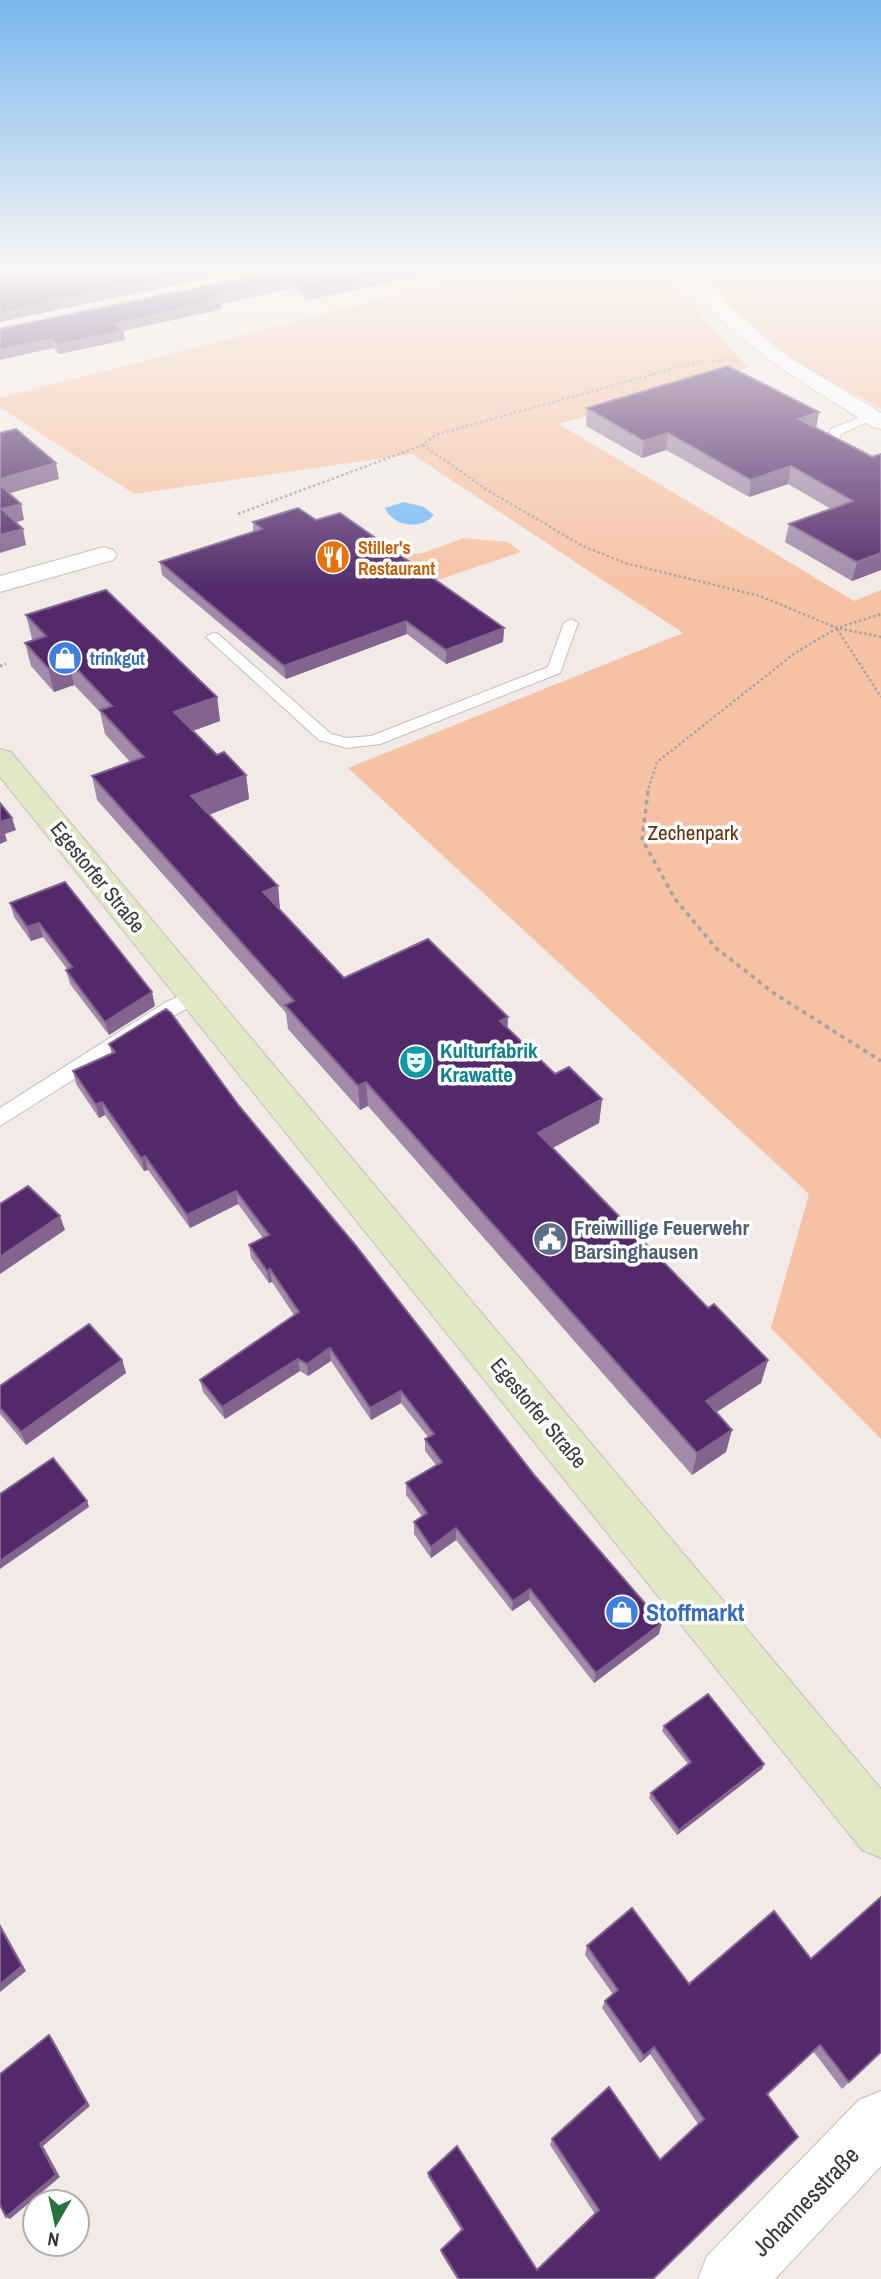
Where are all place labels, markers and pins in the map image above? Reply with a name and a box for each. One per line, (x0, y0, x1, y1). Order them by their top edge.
place label: Stiller's Restaurant (358, 535, 435, 581)
restaurant icon: Stiller's Restaurant (314, 538, 352, 576)
shop icon: trinkgut (46, 639, 84, 677)
place label: trinkgut (90, 646, 145, 671)
place label: Kulturfabrik Krawatte (440, 1036, 538, 1089)
theatre icon: Kulturfabrik Krawatte (397, 1043, 435, 1081)
place label: Freiwillige Feuerwehr Barsinghausen (574, 1213, 750, 1266)
public building icon: Freiwillige Feuerwehr Barsinghausen (531, 1220, 569, 1258)
shop icon: Stoffmarkt (603, 1593, 641, 1631)
place label: Stoffmarkt (646, 1596, 745, 1628)

